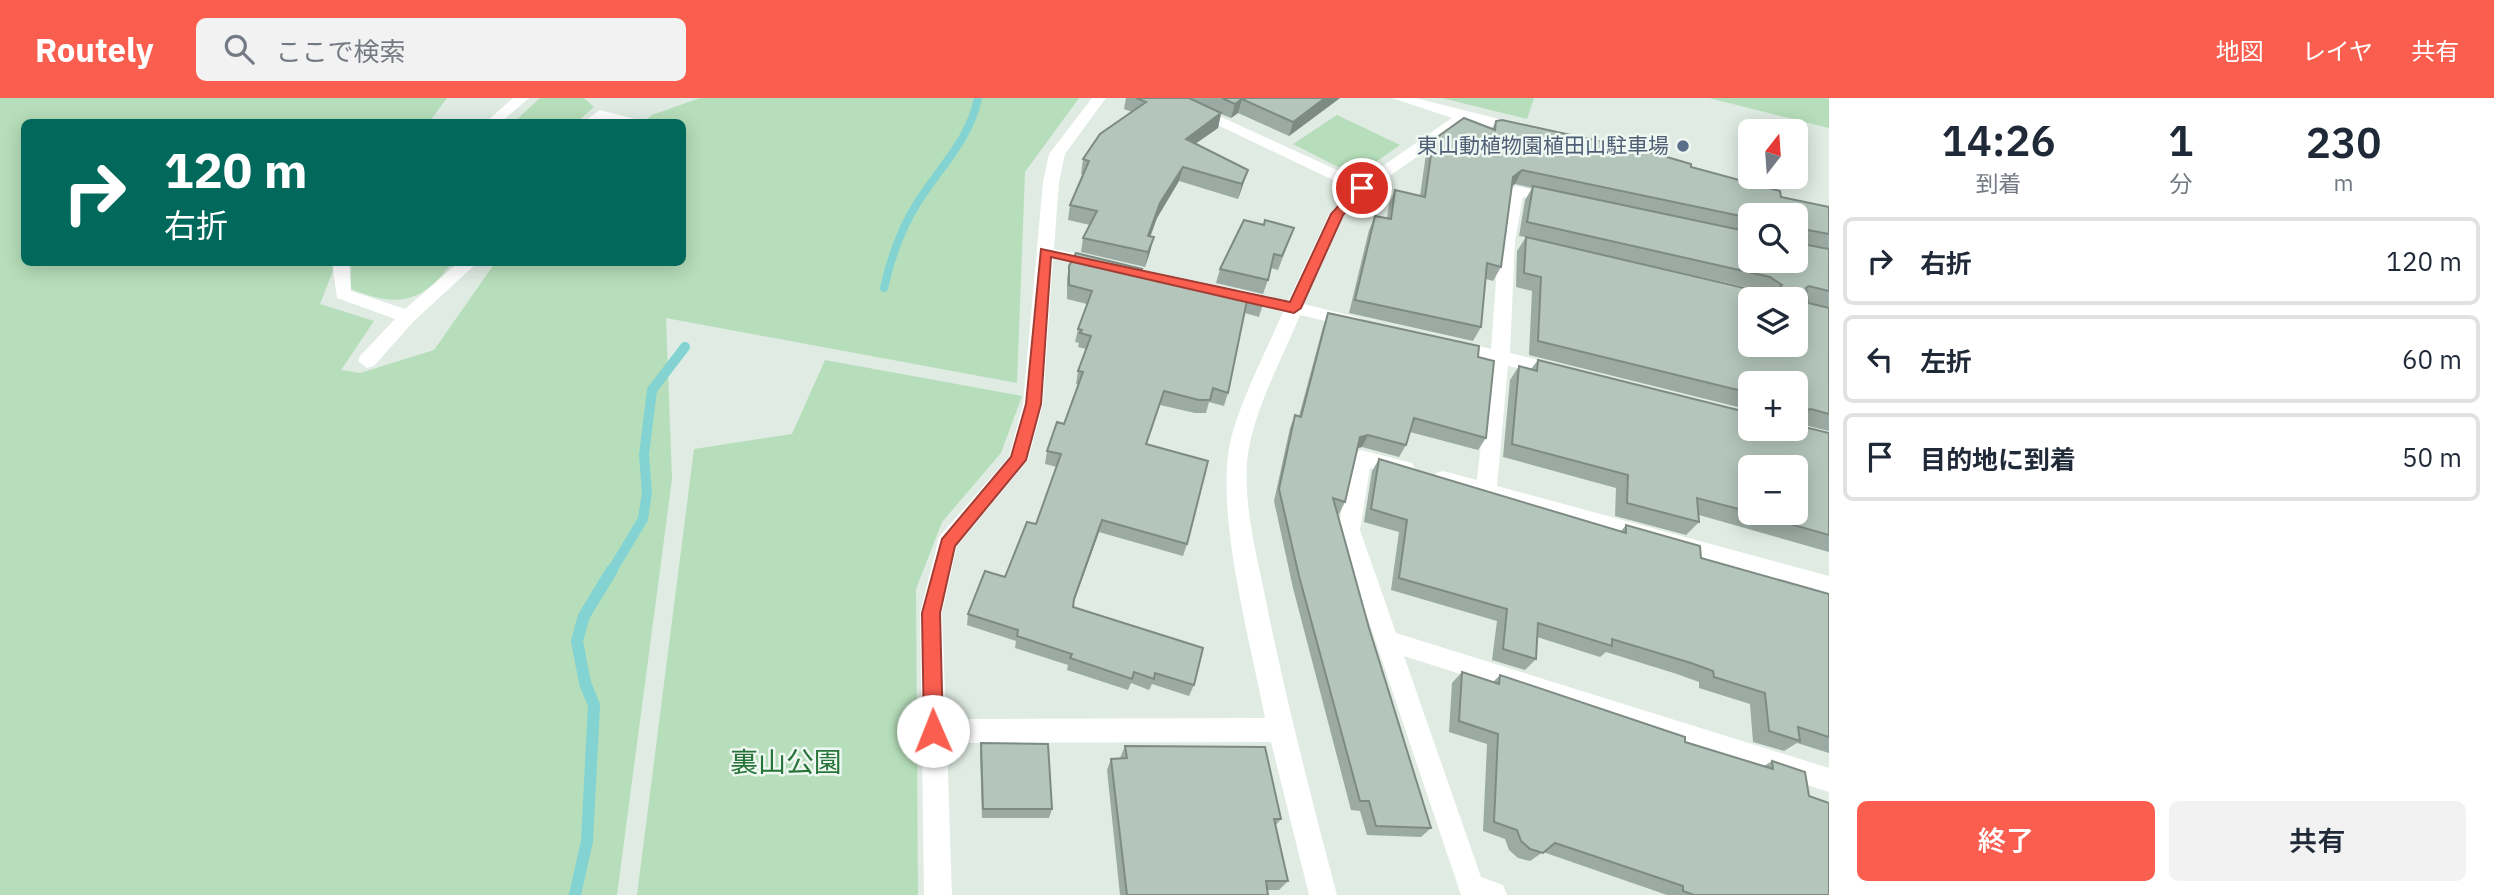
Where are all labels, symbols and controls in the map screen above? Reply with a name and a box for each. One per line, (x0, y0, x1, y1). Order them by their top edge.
search box (196, 18, 686, 81)
text: Routely (35, 28, 154, 71)
icon: search (220, 30, 258, 68)
text: ここで検索 (276, 34, 406, 68)
text: 地図 (2216, 35, 2264, 67)
text: レイヤ (2302, 35, 2373, 67)
text: 共有 (2411, 35, 2459, 67)
text: 14:26 (1941, 113, 2056, 168)
text: 1 (2168, 113, 2193, 168)
text: 230 (2306, 115, 2381, 170)
north arrow (1738, 119, 1808, 189)
map controls (1738, 119, 1808, 525)
place label: 東山動植物園植田山駐車場 (1417, 131, 1669, 159)
text: 120 m (164, 138, 308, 201)
marker: 東山動植物園植田山駐車場 (1675, 138, 1691, 154)
icon: right (49, 147, 140, 238)
pin (1332, 158, 1392, 218)
text: m (2334, 167, 2354, 197)
text: 到着 (1976, 168, 2022, 198)
text: 分 (2169, 168, 2192, 198)
icon: arrive (1343, 169, 1381, 207)
button: search (1738, 203, 1808, 273)
text: 右折 (164, 204, 228, 246)
icon: right (1861, 242, 1899, 280)
text: 120 m (2386, 244, 2462, 278)
text: 右折 (1920, 246, 1972, 280)
button: layers (1738, 287, 1808, 357)
icon: left (1861, 340, 1899, 378)
text: 60 m (2402, 342, 2462, 376)
text: 左折 (1920, 344, 1972, 378)
button: + (1738, 371, 1808, 441)
icon: arrive (1861, 438, 1899, 476)
text: 50 m (2402, 440, 2462, 474)
text: 目的地に到着 (1920, 442, 2076, 476)
button: − (1738, 455, 1808, 525)
position arrow (896, 694, 970, 768)
park label: 裏山公園 (730, 743, 842, 780)
button: 終了 (1857, 801, 2155, 881)
button: 共有 (2169, 801, 2466, 881)

